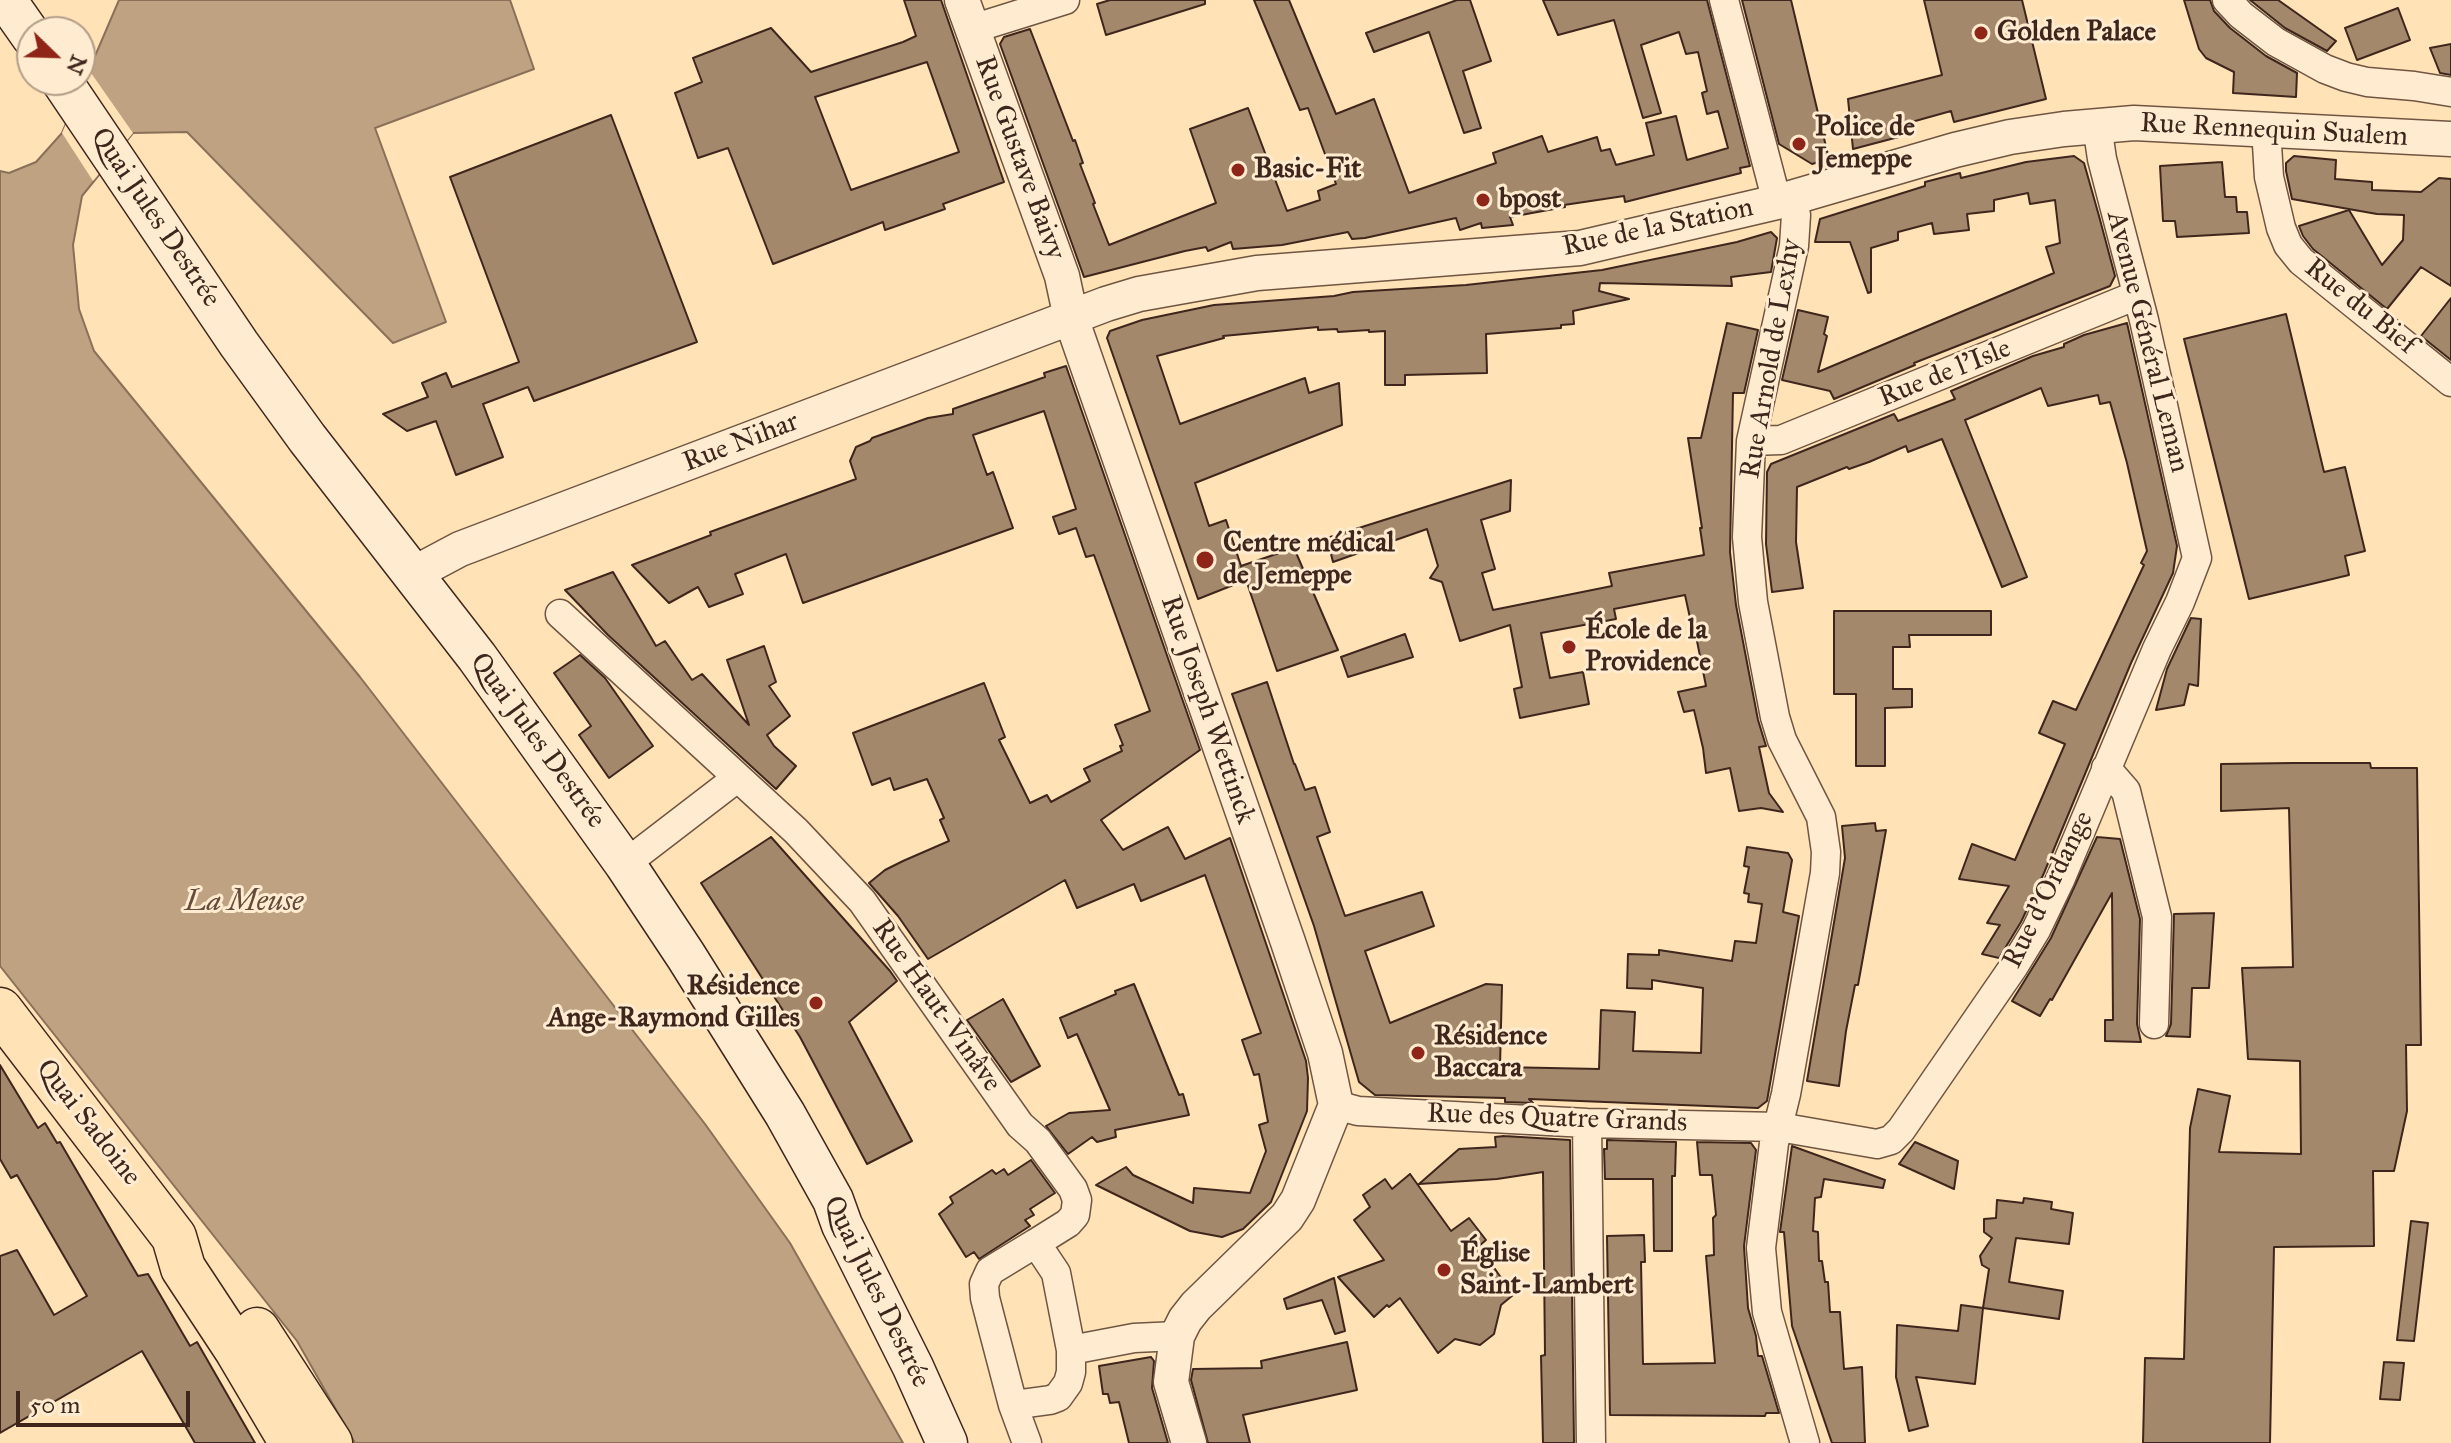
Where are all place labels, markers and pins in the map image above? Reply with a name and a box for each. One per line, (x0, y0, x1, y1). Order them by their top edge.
place label: Golden Palace (1997, 16, 2156, 50)
marker: Golden Palace (1972, 24, 1990, 42)
place label: Police de Jemeppe (1815, 111, 1915, 177)
marker: Police de Jemeppe (1790, 135, 1808, 153)
place label: Basic-Fit (1254, 153, 1361, 187)
marker: Basic-Fit (1229, 161, 1247, 179)
place label: bpost (1499, 183, 1561, 217)
marker: bpost (1474, 191, 1492, 209)
place label: Centre médical de Jemeppe (1223, 527, 1395, 593)
marker: Centre médical de Jemeppe (1194, 549, 1216, 571)
place label: École de la Providence (1585, 614, 1711, 680)
marker: École de la Providence (1560, 638, 1578, 656)
place label: Résidence Ange-Raymond Gilles (547, 970, 800, 1036)
marker: Résidence Ange-Raymond Gilles (807, 994, 825, 1012)
place label: Résidence Baccara (1434, 1020, 1547, 1086)
marker: Résidence Baccara (1409, 1044, 1427, 1062)
place label: Église Saint-Lambert (1460, 1237, 1634, 1303)
marker: Église Saint-Lambert (1435, 1261, 1453, 1279)

